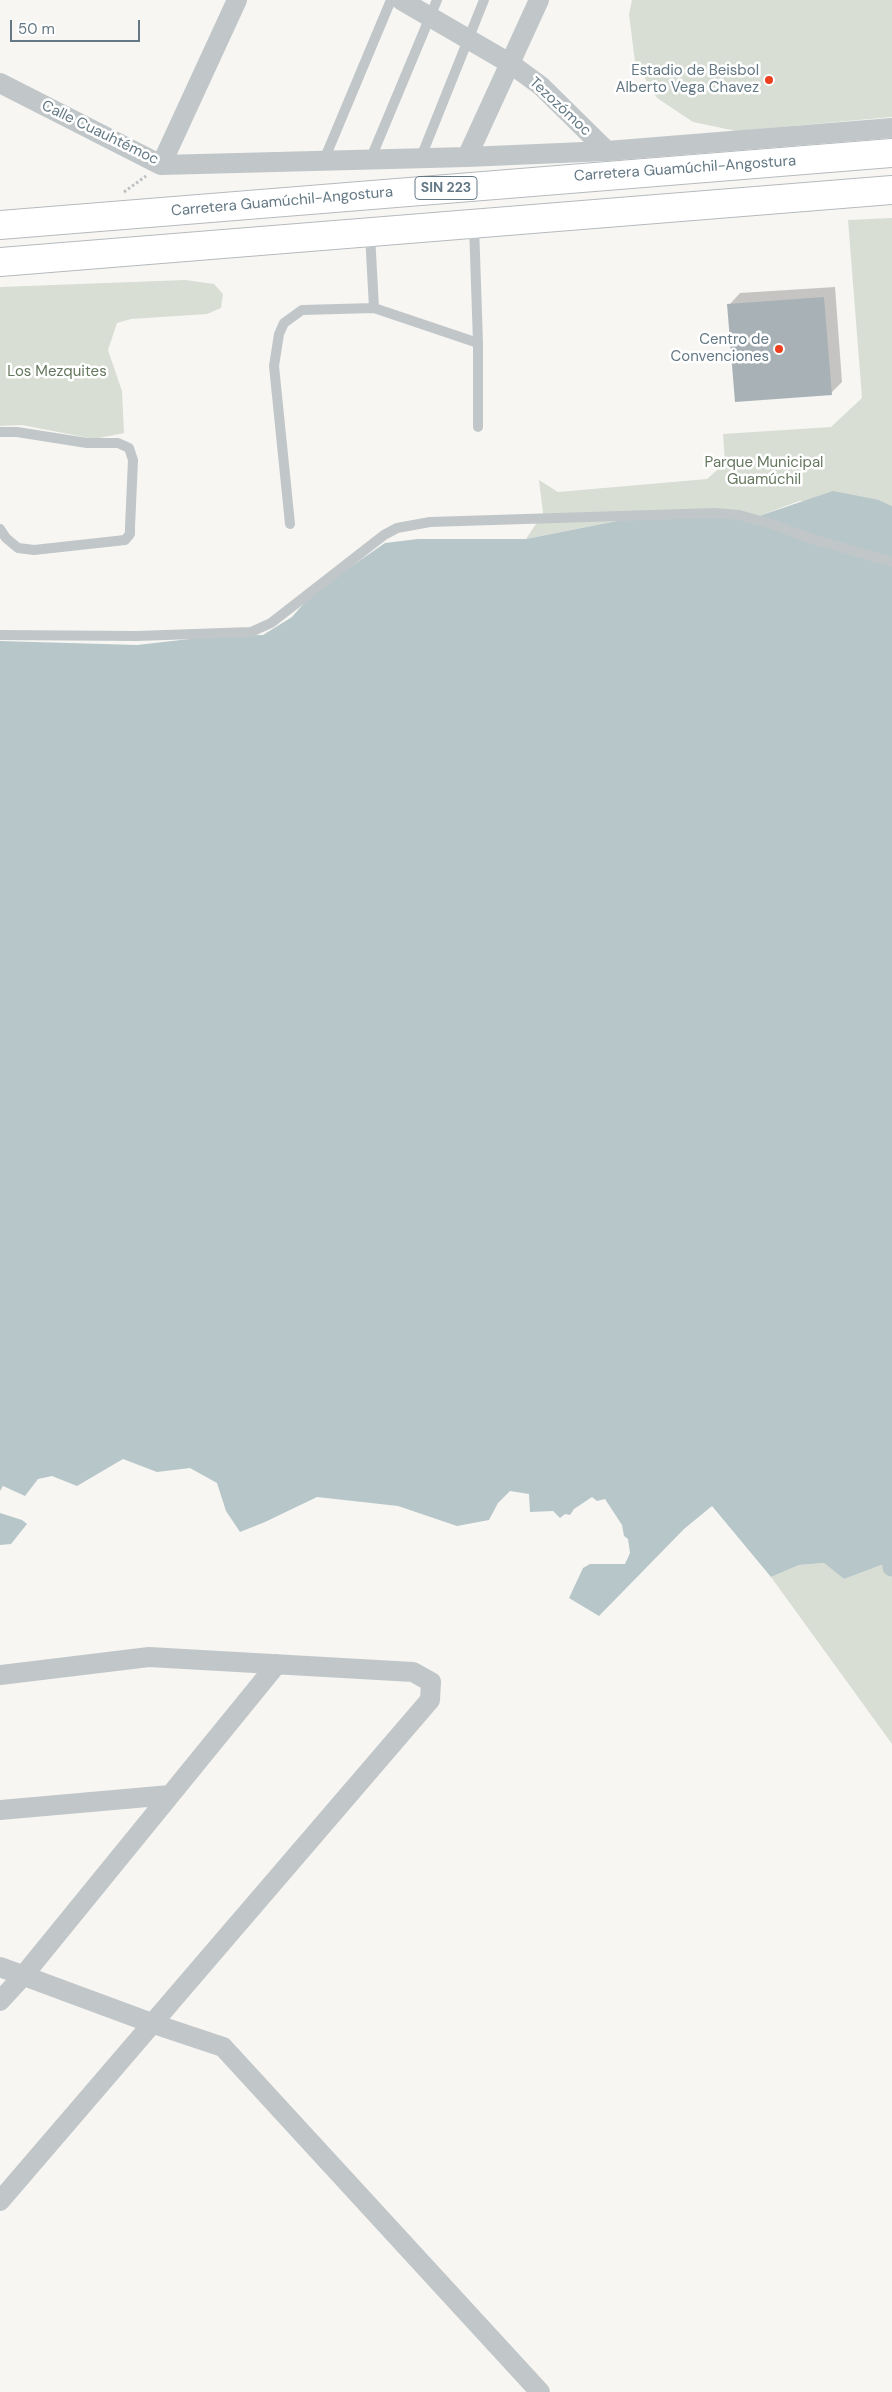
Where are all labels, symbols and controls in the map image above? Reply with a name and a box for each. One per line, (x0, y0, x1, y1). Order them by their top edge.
scale bar (12, 10, 142, 42)
text: 50 m (18, 19, 55, 39)
place label: Estadio de Beisbol Alberto Vega Chavez (615, 62, 759, 97)
street label: Tezozómoc (525, 74, 595, 140)
marker: Estadio de Beisbol Alberto Vega Chavez (763, 74, 775, 86)
street label: Calle Cuauhtémoc (39, 97, 161, 169)
street label: Carretera Guamúchil-Angostura (573, 152, 797, 186)
road number: SIN 223 (415, 177, 477, 200)
street label: Carretera Guamúchil-Angostura (170, 183, 394, 221)
place label: Centro de Convenciones (670, 331, 769, 366)
marker: Centro de Convenciones (773, 343, 785, 355)
park label: Los Mezquites (7, 363, 107, 381)
park label: Parque Municipal Guamúchil (705, 454, 823, 489)

